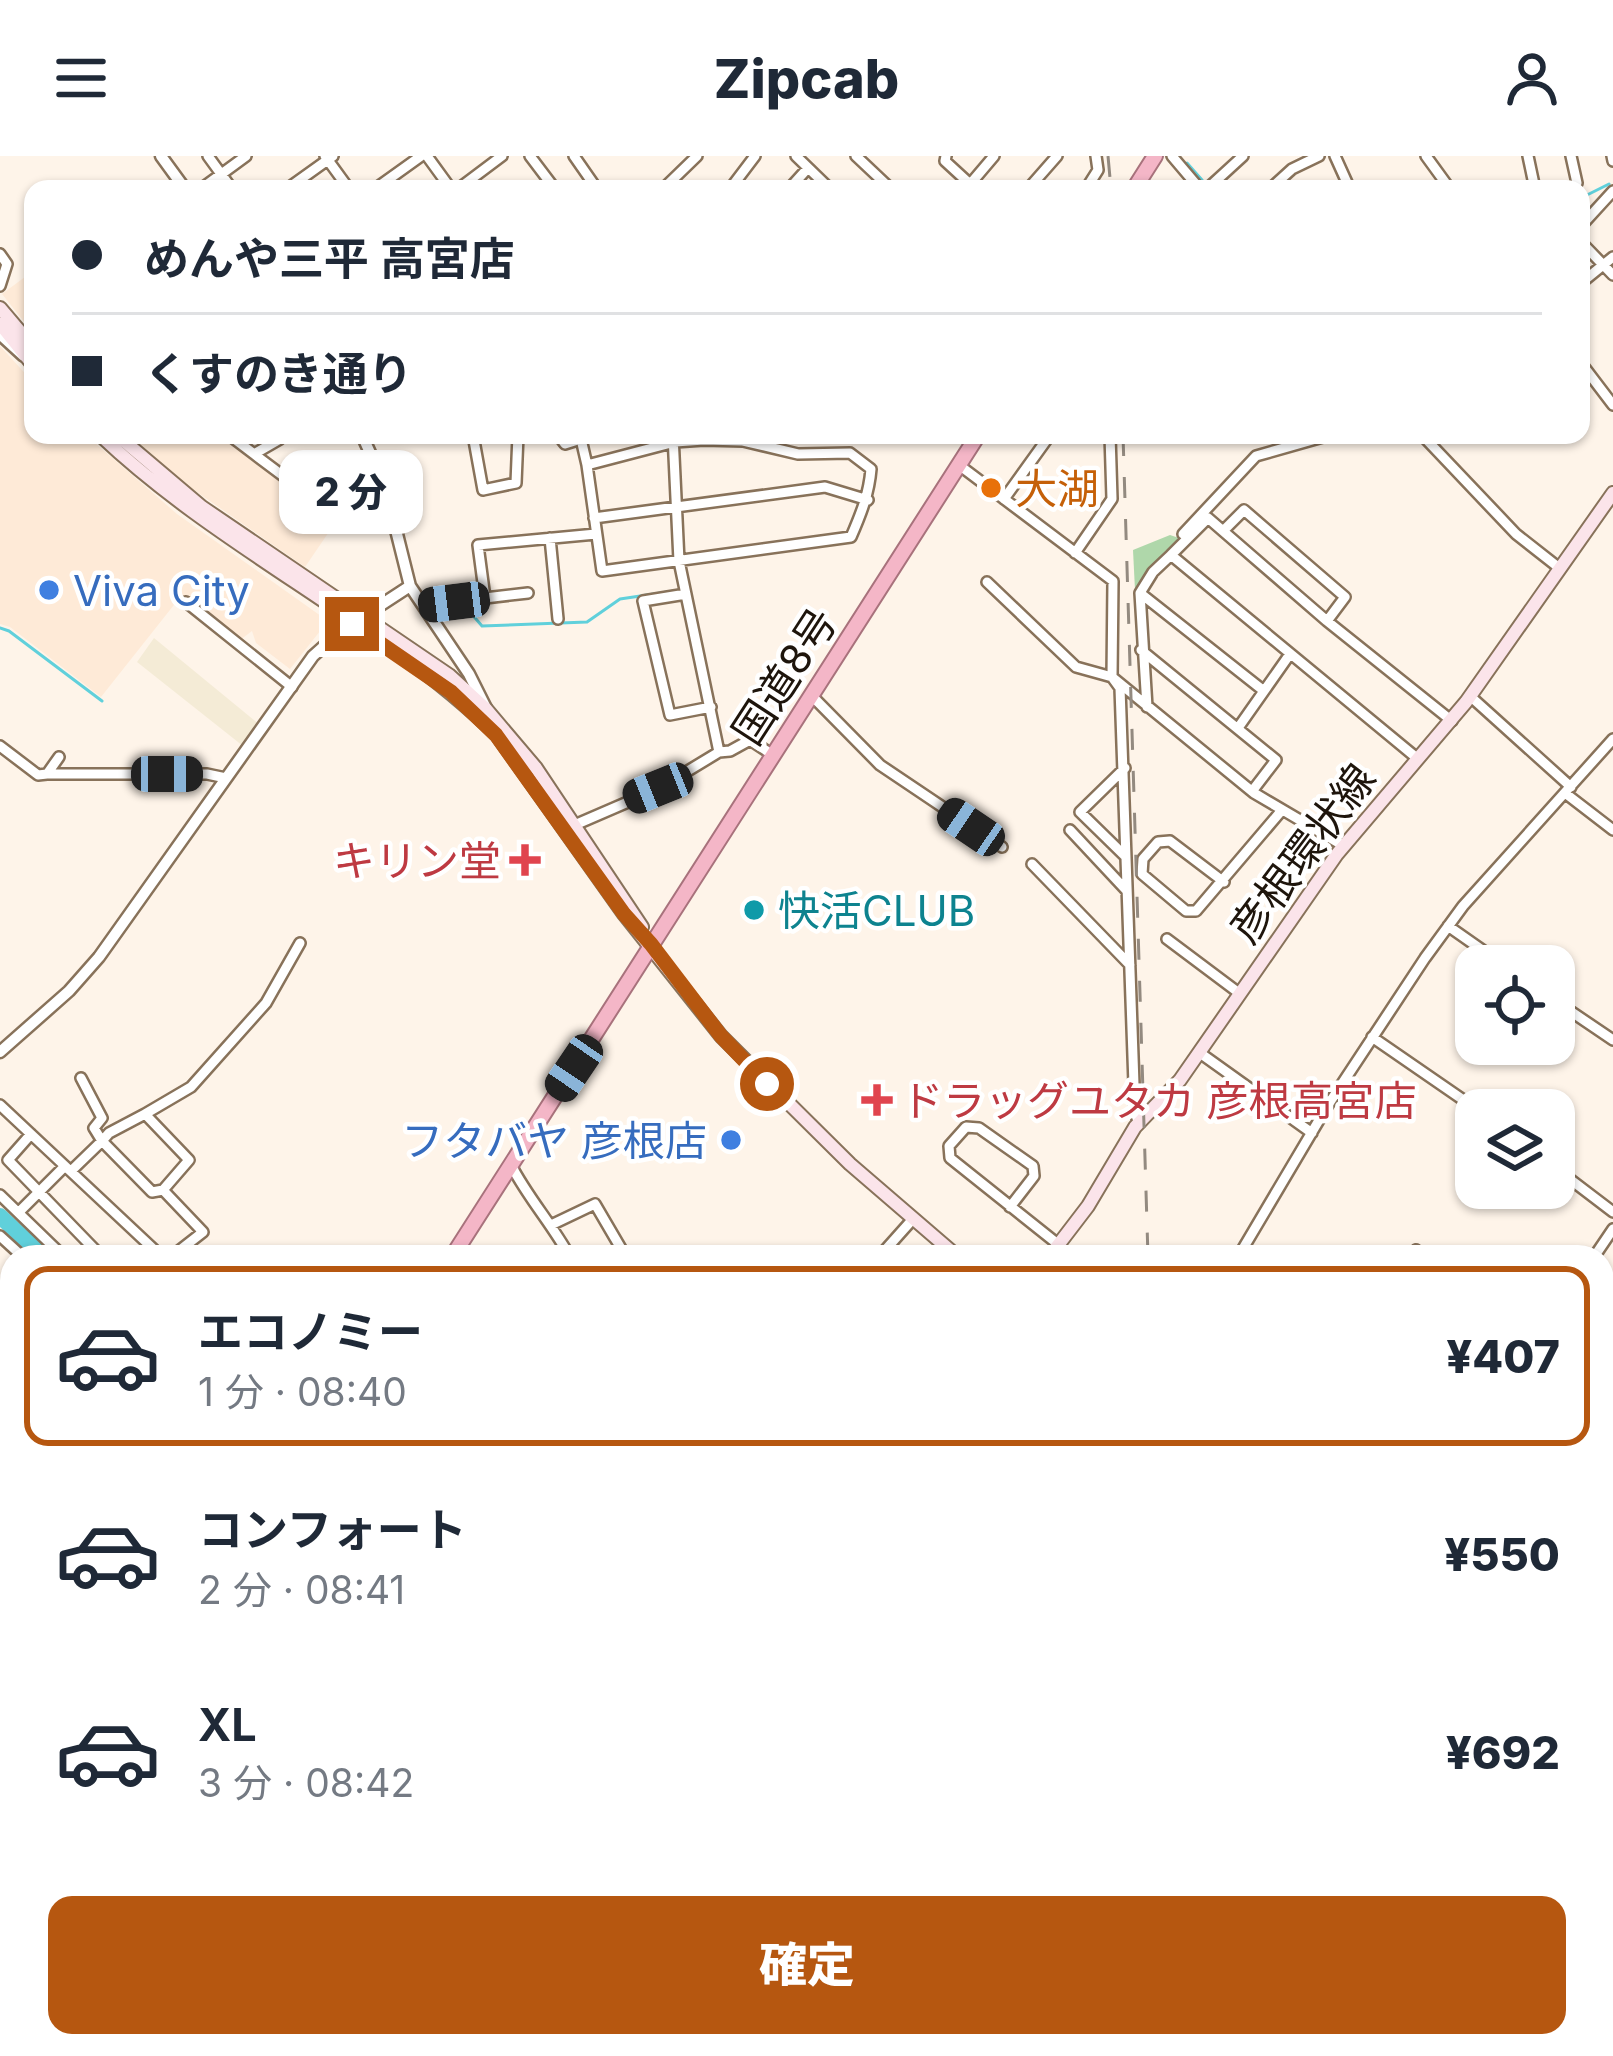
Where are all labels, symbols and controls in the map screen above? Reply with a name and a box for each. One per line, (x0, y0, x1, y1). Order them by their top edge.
icon: menu (48, 45, 114, 111)
icon: person (1499, 45, 1565, 111)
text: Zipcab (714, 46, 899, 111)
text: めんや三平 高宮店 (144, 231, 515, 286)
text: くすのき通り (144, 346, 413, 401)
callout: 2 分 (280, 450, 424, 534)
place label: 大湖 (1015, 463, 1099, 514)
text: 2 分 (315, 468, 387, 515)
marker: 大湖 (978, 475, 1004, 501)
place label: Viva City (73, 565, 250, 616)
marker: Viva City (36, 577, 62, 603)
car (416, 580, 492, 624)
route end (325, 597, 379, 651)
street label: 国道8号 (721, 598, 847, 754)
street label: 彦根環状線 (1218, 754, 1386, 952)
car (131, 756, 203, 792)
car (618, 758, 698, 818)
car (931, 792, 1011, 862)
place label: キリン堂 (333, 835, 501, 886)
marker: キリン堂 (512, 847, 538, 873)
place label: 快活CLUB (778, 885, 975, 936)
marker: 快活CLUB (741, 897, 767, 923)
map controls (1455, 945, 1575, 1209)
button: locate (1455, 945, 1575, 1065)
car (539, 1028, 609, 1108)
route start (740, 1057, 794, 1111)
place label: ドラッグユタカ 彦根高宮店 (901, 1075, 1417, 1126)
marker: ドラッグユタカ 彦根高宮店 (864, 1087, 890, 1113)
button: layers (1455, 1089, 1575, 1209)
place label: フタバヤ 彦根店 (401, 1115, 707, 1166)
marker: フタバヤ 彦根店 (718, 1127, 744, 1153)
icon: car (54, 1302, 162, 1410)
text: エコノミー (198, 1304, 423, 1359)
text: ¥407 (1446, 1329, 1560, 1384)
text: 1 分 · 08:40 (198, 1368, 407, 1415)
icon: car (54, 1500, 162, 1608)
text: コンフォート (198, 1502, 467, 1557)
text: ¥550 (1444, 1527, 1560, 1582)
text: 2 分 · 08:41 (198, 1566, 405, 1613)
text: XL (198, 1697, 257, 1752)
icon: car (54, 1698, 162, 1806)
text: ¥692 (1446, 1725, 1560, 1780)
text: 3 分 · 08:42 (198, 1759, 414, 1806)
button: 確定 (48, 1896, 1566, 2034)

